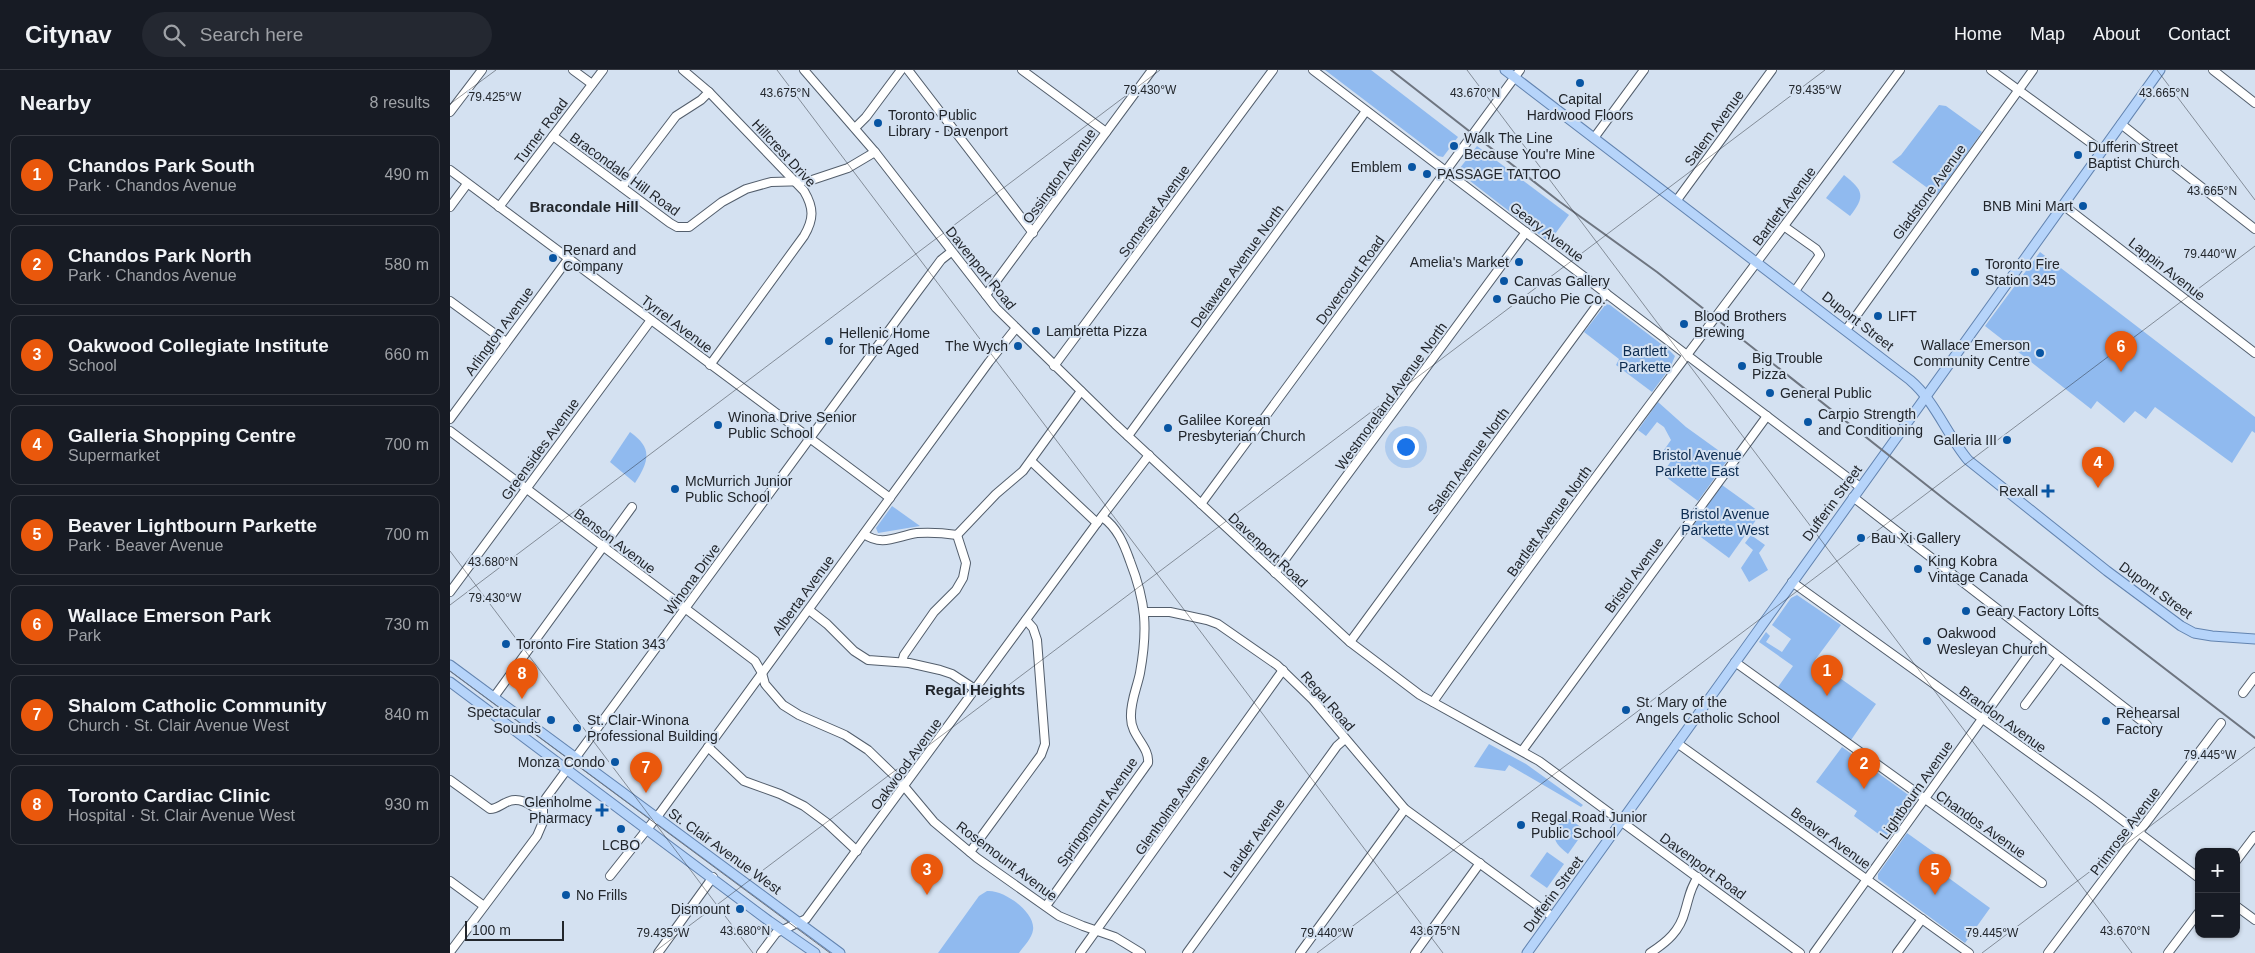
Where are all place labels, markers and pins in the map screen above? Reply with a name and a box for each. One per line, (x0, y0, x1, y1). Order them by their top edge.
marker: Capital Hardwood Floors (1574, 77, 1586, 89)
place label: Capital Hardwood Floors (1527, 91, 1633, 123)
place label: Toronto Public Library - Davenport (888, 107, 1008, 139)
marker: Toronto Public Library - Davenport (872, 117, 884, 129)
place label: Walk The Line Because You're Mine (1464, 130, 1595, 162)
place label: Dufferin Street Baptist Church (2088, 139, 2180, 171)
marker: Walk The Line Because You're Mine (1448, 140, 1460, 152)
marker: Dufferin Street Baptist Church (2072, 149, 2084, 161)
place label: Emblem (1351, 159, 1402, 175)
marker: Emblem (1406, 161, 1418, 173)
place label: PASSAGE TATTOO (1437, 166, 1561, 182)
marker: PASSAGE TATTOO (1421, 168, 1433, 180)
place label: BNB Mini Mart (1983, 198, 2073, 214)
marker: BNB Mini Mart (2077, 200, 2089, 212)
place label: Renard and Company (563, 242, 636, 274)
marker: Renard and Company (547, 252, 559, 264)
place label: Amelia's Market (1410, 254, 1509, 270)
marker: Amelia's Market (1513, 256, 1525, 268)
place label: Toronto Fire Station 345 (1985, 256, 2060, 288)
marker: Toronto Fire Station 345 (1969, 266, 1981, 278)
place label: Canvas Gallery (1514, 273, 1610, 289)
marker: Canvas Gallery (1498, 275, 1510, 287)
place label: Gaucho Pie Co. (1507, 291, 1606, 307)
marker: Gaucho Pie Co. (1491, 293, 1503, 305)
place label: Blood Brothers Brewing (1694, 308, 1787, 340)
place label: LIFT (1888, 308, 1917, 324)
marker: LIFT (1872, 310, 1884, 322)
marker: Blood Brothers Brewing (1678, 318, 1690, 330)
place label: Lambretta Pizza (1046, 323, 1147, 339)
place label: Hellenic Home for The Aged (839, 325, 930, 357)
marker: Lambretta Pizza (1030, 325, 1042, 337)
pin: 6 (2105, 331, 2137, 372)
marker: Hellenic Home for The Aged (823, 335, 835, 347)
place label: Wallace Emerson Community Centre (1913, 337, 2030, 369)
place label: The Wych (945, 338, 1008, 354)
marker: The Wych (1012, 340, 1024, 352)
marker: Wallace Emerson Community Centre (2034, 347, 2046, 359)
place label: Big Trouble Pizza (1752, 350, 1823, 382)
marker: Big Trouble Pizza (1736, 360, 1748, 372)
place label: General Public (1780, 385, 1872, 401)
marker: General Public (1764, 387, 1776, 399)
place label: Carpio Strength and Conditioning (1818, 406, 1923, 438)
place label: Winona Drive Senior Public School (728, 409, 857, 441)
place label: Galilee Korean Presbyterian Church (1178, 412, 1306, 444)
marker: Carpio Strength and Conditioning (1802, 416, 1814, 428)
marker: Winona Drive Senior Public School (712, 419, 724, 431)
marker: Galilee Korean Presbyterian Church (1162, 422, 1174, 434)
place label: Galleria III (1933, 432, 1997, 448)
marker: Galleria III (2001, 434, 2013, 446)
pin: 4 (2082, 447, 2114, 488)
place label: McMurrich Junior Public School (685, 473, 793, 505)
marker: McMurrich Junior Public School (669, 483, 681, 495)
place label: Rexall (1999, 483, 2038, 499)
marker: Rexall (2042, 485, 2054, 497)
place label: Bau Xi Gallery (1871, 530, 1960, 546)
marker: Bau Xi Gallery (1855, 532, 1867, 544)
place label: King Kobra Vintage Canada (1928, 553, 2028, 585)
marker: King Kobra Vintage Canada (1912, 563, 1924, 575)
place label: Geary Factory Lofts (1976, 603, 2099, 619)
marker: Geary Factory Lofts (1960, 605, 1972, 617)
place label: Oakwood Wesleyan Church (1937, 625, 2047, 657)
marker: Oakwood Wesleyan Church (1921, 635, 1933, 647)
place label: Toronto Fire Station 343 (516, 636, 666, 652)
marker: Toronto Fire Station 343 (500, 638, 512, 650)
pin: 1 (1811, 655, 1843, 696)
pin: 8 (506, 658, 538, 699)
place label: St. Mary of the Angels Catholic School (1636, 694, 1780, 726)
place label: Spectacular Sounds (467, 704, 541, 736)
marker: St. Mary of the Angels Catholic School (1620, 704, 1632, 716)
place label: Rehearsal Factory (2116, 705, 2180, 737)
place label: St. Clair-Winona Professional Building (587, 712, 718, 744)
marker: Spectacular Sounds (545, 714, 557, 726)
marker: Rehearsal Factory (2100, 715, 2112, 727)
marker: St. Clair-Winona Professional Building (571, 722, 583, 734)
pin: 2 (1848, 748, 1880, 789)
pin: 7 (630, 752, 662, 793)
place label: Monza Condo (518, 754, 605, 770)
marker: Monza Condo (609, 756, 621, 768)
place label: Glenholme Pharmacy (524, 794, 592, 826)
marker: Glenholme Pharmacy (596, 804, 608, 816)
place label: Regal Road Junior Public School (1531, 809, 1647, 841)
marker: Regal Road Junior Public School (1515, 819, 1527, 831)
marker: LCBO (615, 823, 627, 835)
place label: LCBO (602, 837, 640, 853)
pin: 3 (911, 854, 943, 895)
pin: 5 (1919, 854, 1951, 895)
place label: No Frills (576, 887, 627, 903)
marker: No Frills (560, 889, 572, 901)
place label: Dismount (671, 901, 730, 917)
marker: Dismount (734, 903, 746, 915)

